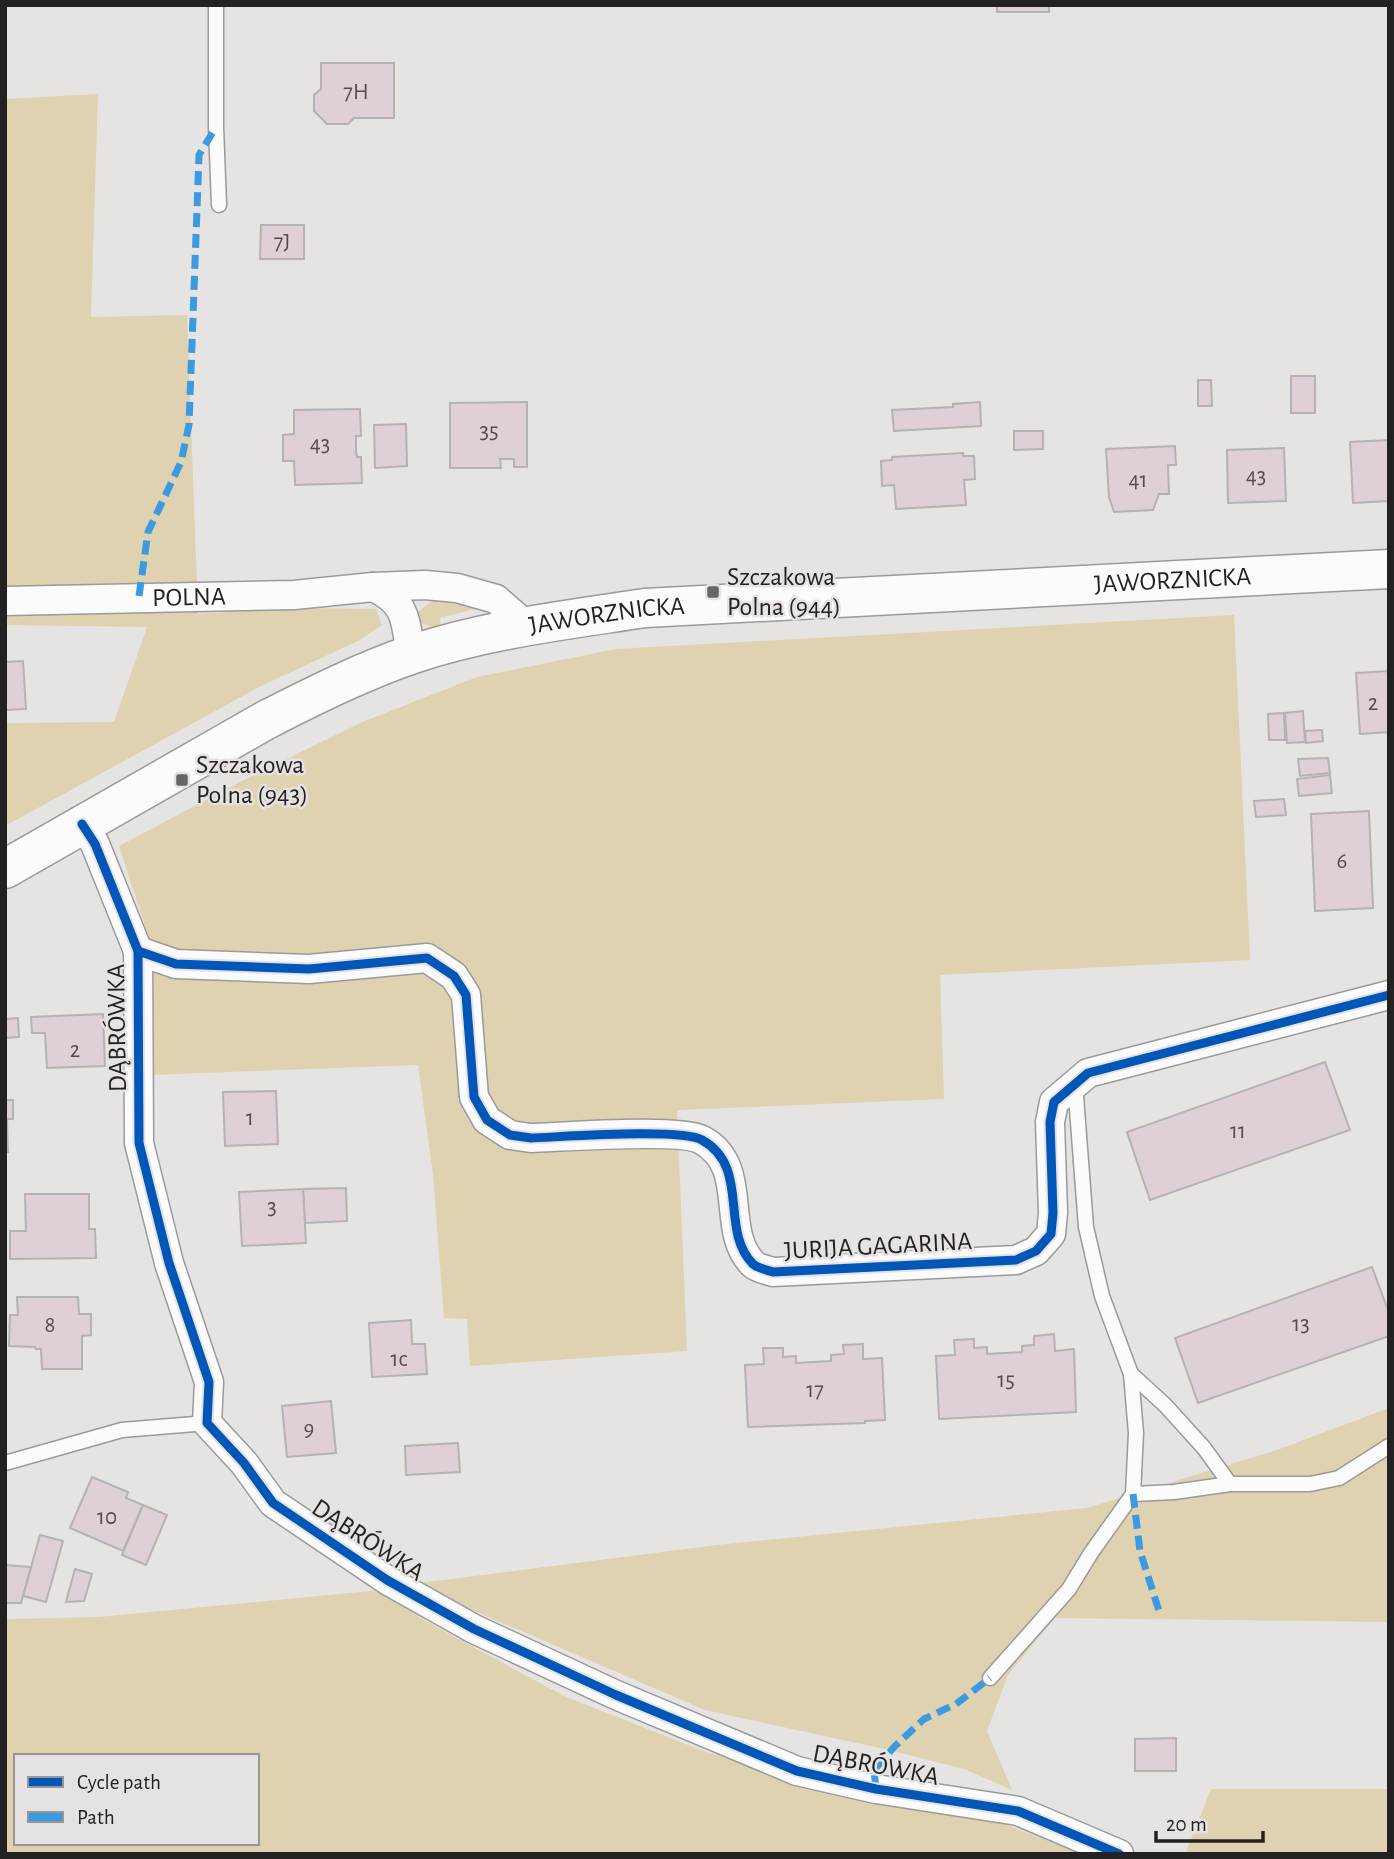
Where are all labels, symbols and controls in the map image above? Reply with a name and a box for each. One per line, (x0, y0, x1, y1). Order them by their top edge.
house number: 7H (343, 81, 369, 104)
house number: 7J (274, 231, 290, 254)
house number: 35 (479, 420, 499, 443)
house number: 43 (310, 433, 330, 456)
house number: 43 (1246, 465, 1266, 488)
house number: 41 (1129, 469, 1147, 492)
street label: JAWORZNICKA (1094, 563, 1252, 597)
place label: Szczakowa Polna (944) (727, 564, 841, 620)
street label: POLNA (152, 583, 226, 611)
marker: Szczakowa Polna (944) (705, 584, 721, 600)
street label: JAWORZNICKA (527, 593, 686, 639)
house number: 2 (1368, 692, 1378, 715)
place label: Szczakowa Polna (943) (196, 752, 308, 808)
marker: Szczakowa Polna (943) (174, 772, 190, 788)
house number: 6 (1337, 850, 1347, 873)
street label: DĄBRÓWKA (101, 964, 131, 1092)
house number: 2 (70, 1039, 80, 1062)
house number: 1 (246, 1107, 254, 1130)
house number: 11 (1230, 1120, 1246, 1143)
house number: 3 (267, 1196, 277, 1219)
street label: JURIJA GAGARINA (783, 1228, 973, 1264)
house number: 13 (1292, 1313, 1310, 1336)
house number: 8 (45, 1314, 55, 1337)
house number: 1c (391, 1348, 408, 1371)
house number: 15 (997, 1369, 1015, 1392)
house number: 17 (806, 1379, 824, 1402)
house number: 9 (304, 1418, 314, 1441)
street label: DĄBRÓWKA (307, 1493, 430, 1586)
house number: 10 (97, 1506, 117, 1529)
street label: DĄBRÓWKA (811, 1738, 942, 1790)
legend (14, 1754, 259, 1845)
text: Cycle path (77, 1772, 161, 1793)
scale bar (1156, 1800, 1263, 1844)
text: Path (77, 1807, 115, 1828)
text: 20 m (1166, 1814, 1207, 1835)

